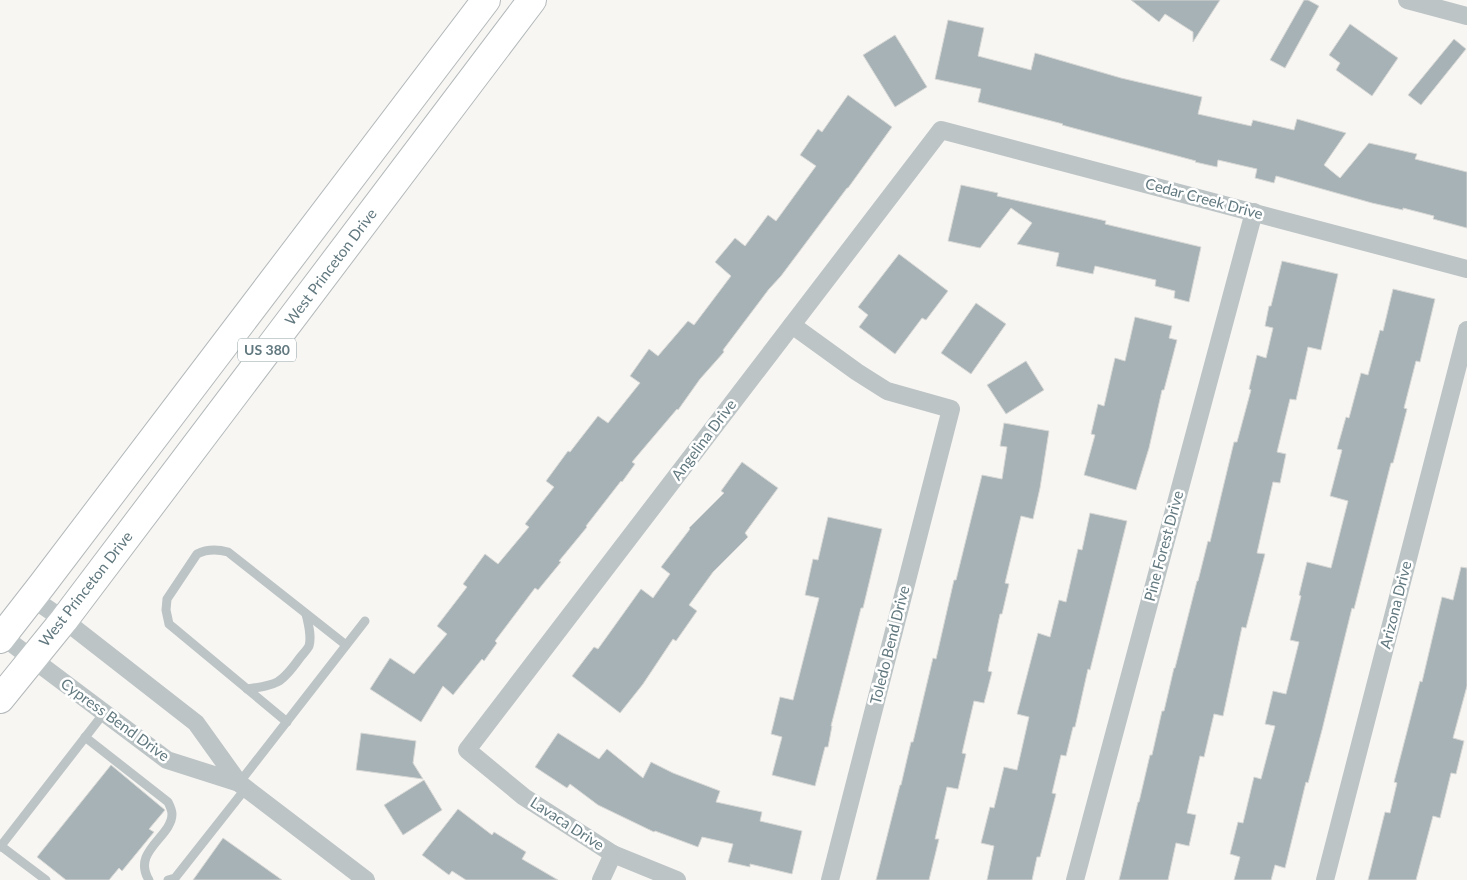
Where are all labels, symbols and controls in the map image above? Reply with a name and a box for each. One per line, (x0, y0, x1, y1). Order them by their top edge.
street label: Cedar Creek Drive (1144, 174, 1265, 222)
street label: West Princeton Drive (280, 204, 380, 328)
road number: US 380 (238, 338, 296, 362)
street label: Angelina Drive (667, 395, 740, 483)
street label: Pine Forest Drive (1140, 488, 1186, 603)
street label: West Princeton Drive (35, 527, 136, 650)
street label: Arizona Drive (1375, 559, 1415, 650)
street label: Toledo Bend Drive (866, 584, 912, 706)
street label: Cypress Bend Drive (58, 674, 173, 765)
street label: Lavaca Drive (527, 793, 608, 854)

